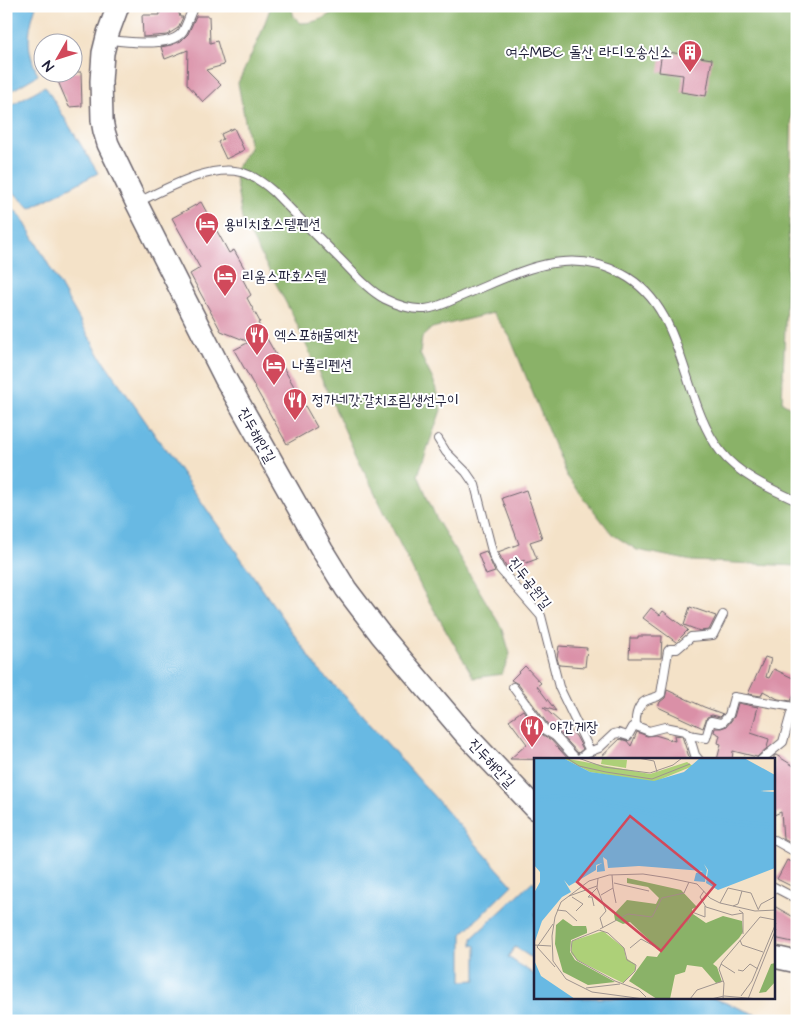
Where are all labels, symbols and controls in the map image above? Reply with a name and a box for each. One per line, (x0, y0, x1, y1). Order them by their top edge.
north arrow (32, 32, 82, 82)
building icon: 여수MBC 돌산 라디오송신소 (677, 39, 703, 73)
place label: 여수MBC 돌산 라디오송신소 (506, 42, 672, 63)
text: N (38, 56, 59, 75)
hotel icon: 용비치호스텔펜션 (194, 211, 220, 245)
place label: 용비치호스텔펜션 (224, 214, 321, 235)
hotel icon: 리움스파호스텔 (212, 263, 238, 297)
place label: 리움스파호스텔 (242, 266, 327, 287)
restaurant icon: 엑스포해물예찬 (244, 322, 270, 356)
place label: 엑스포해물예찬 (274, 325, 359, 346)
hotel icon: 나폴리펜션 (261, 352, 287, 386)
place label: 나폴리펜션 (292, 355, 352, 376)
restaurant icon: 정가네갓·갈치조림생선구이 (282, 387, 308, 421)
place label: 정가네갓·갈치조림생선구이 (312, 390, 459, 411)
street label: 진두해안길 (233, 404, 280, 467)
street label: 진두공원길 (503, 553, 556, 614)
restaurant icon: 야간게장 (519, 714, 545, 748)
place label: 야간게장 (550, 717, 598, 738)
street label: 진두해안길 (463, 734, 520, 793)
inset map (534, 758, 776, 1000)

